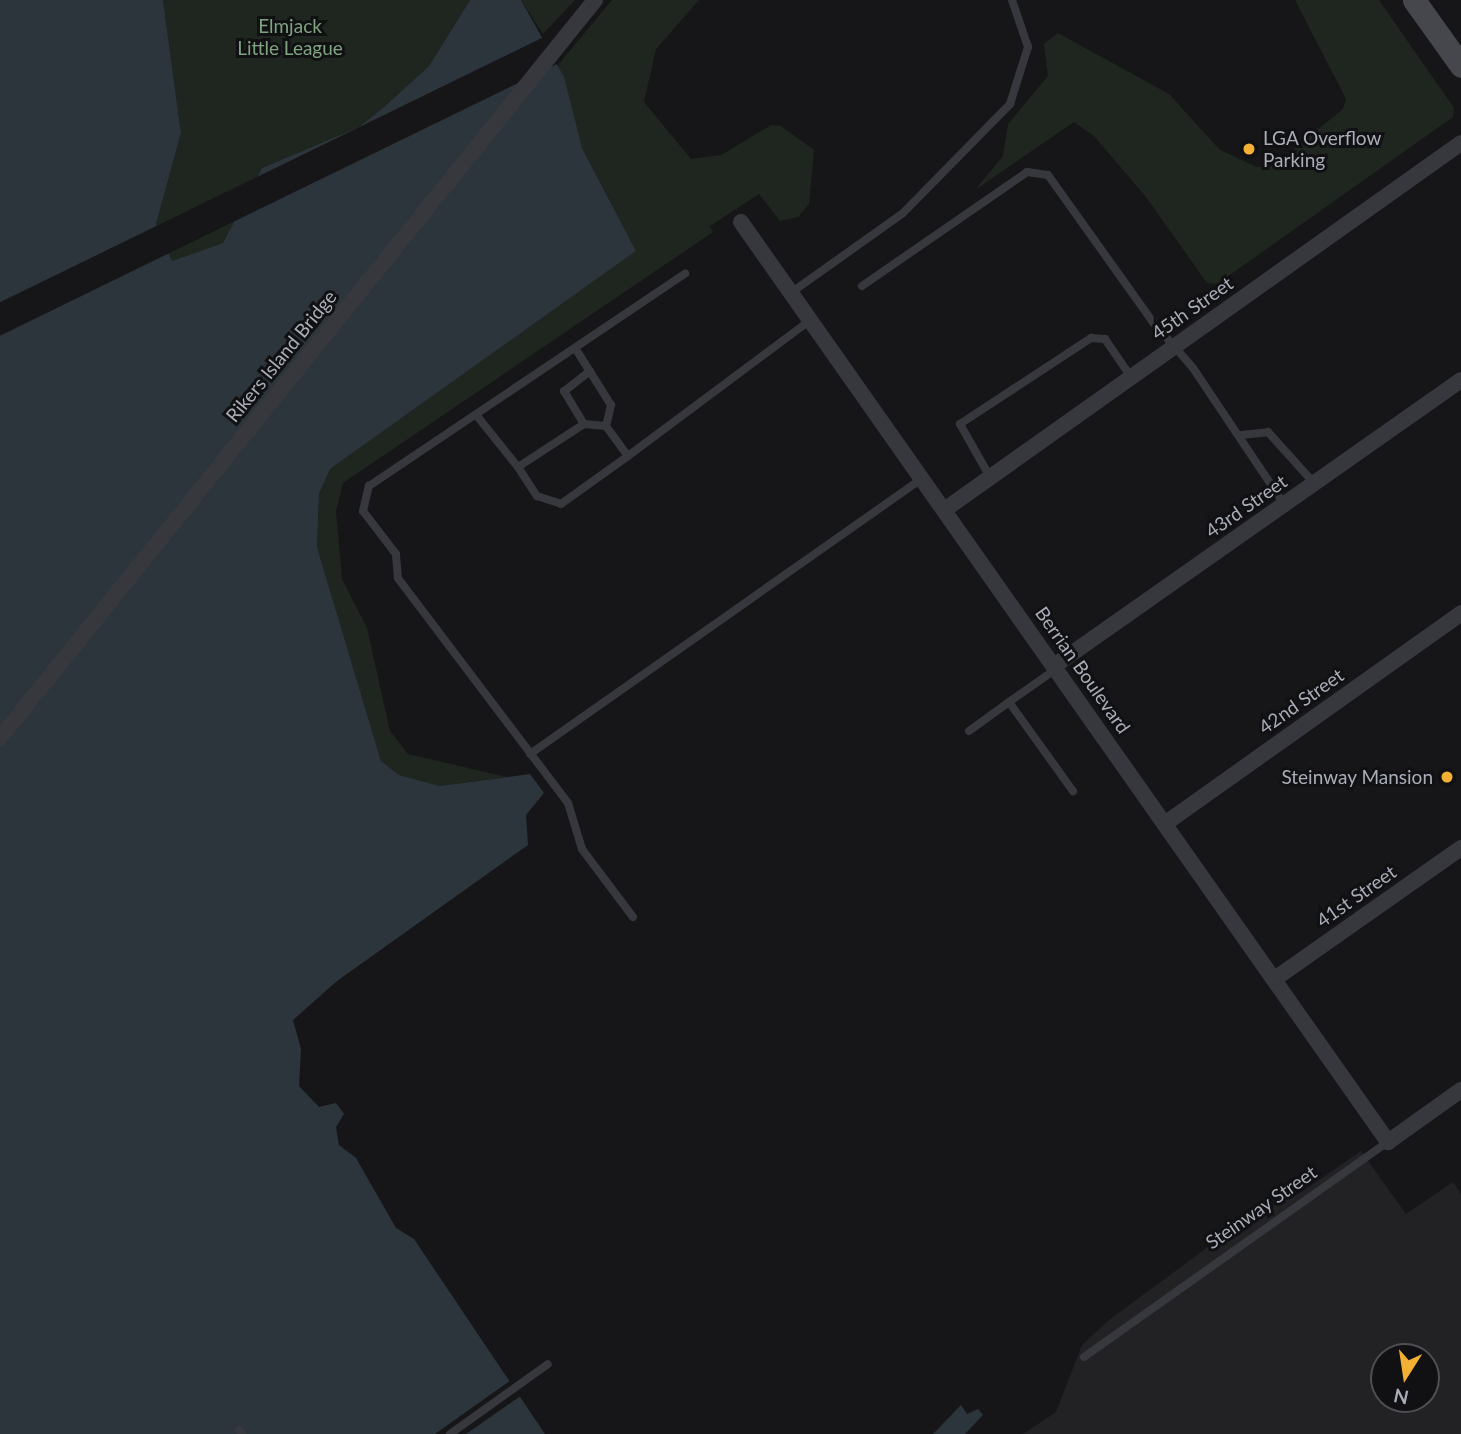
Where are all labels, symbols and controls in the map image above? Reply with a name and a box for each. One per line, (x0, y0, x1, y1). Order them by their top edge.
park label: Elmjack Little League (237, 15, 343, 59)
place label: LGA Overflow Parking (1263, 127, 1382, 171)
marker: LGA Overflow Parking (1241, 141, 1257, 157)
street label: 45th Street (1147, 272, 1237, 344)
street label: Rikers Island Bridge (221, 286, 341, 426)
street label: 43rd Street (1201, 470, 1291, 542)
street label: Berrian Boulevard (1031, 602, 1135, 738)
street label: 42nd Street (1254, 664, 1348, 738)
place label: Steinway Mansion (1281, 766, 1433, 788)
marker: Steinway Mansion (1439, 769, 1455, 785)
street label: 41st Street (1312, 860, 1400, 932)
street label: Steinway Street (1201, 1160, 1321, 1254)
north arrow (1370, 1343, 1440, 1413)
text: N (1391, 1384, 1411, 1410)

